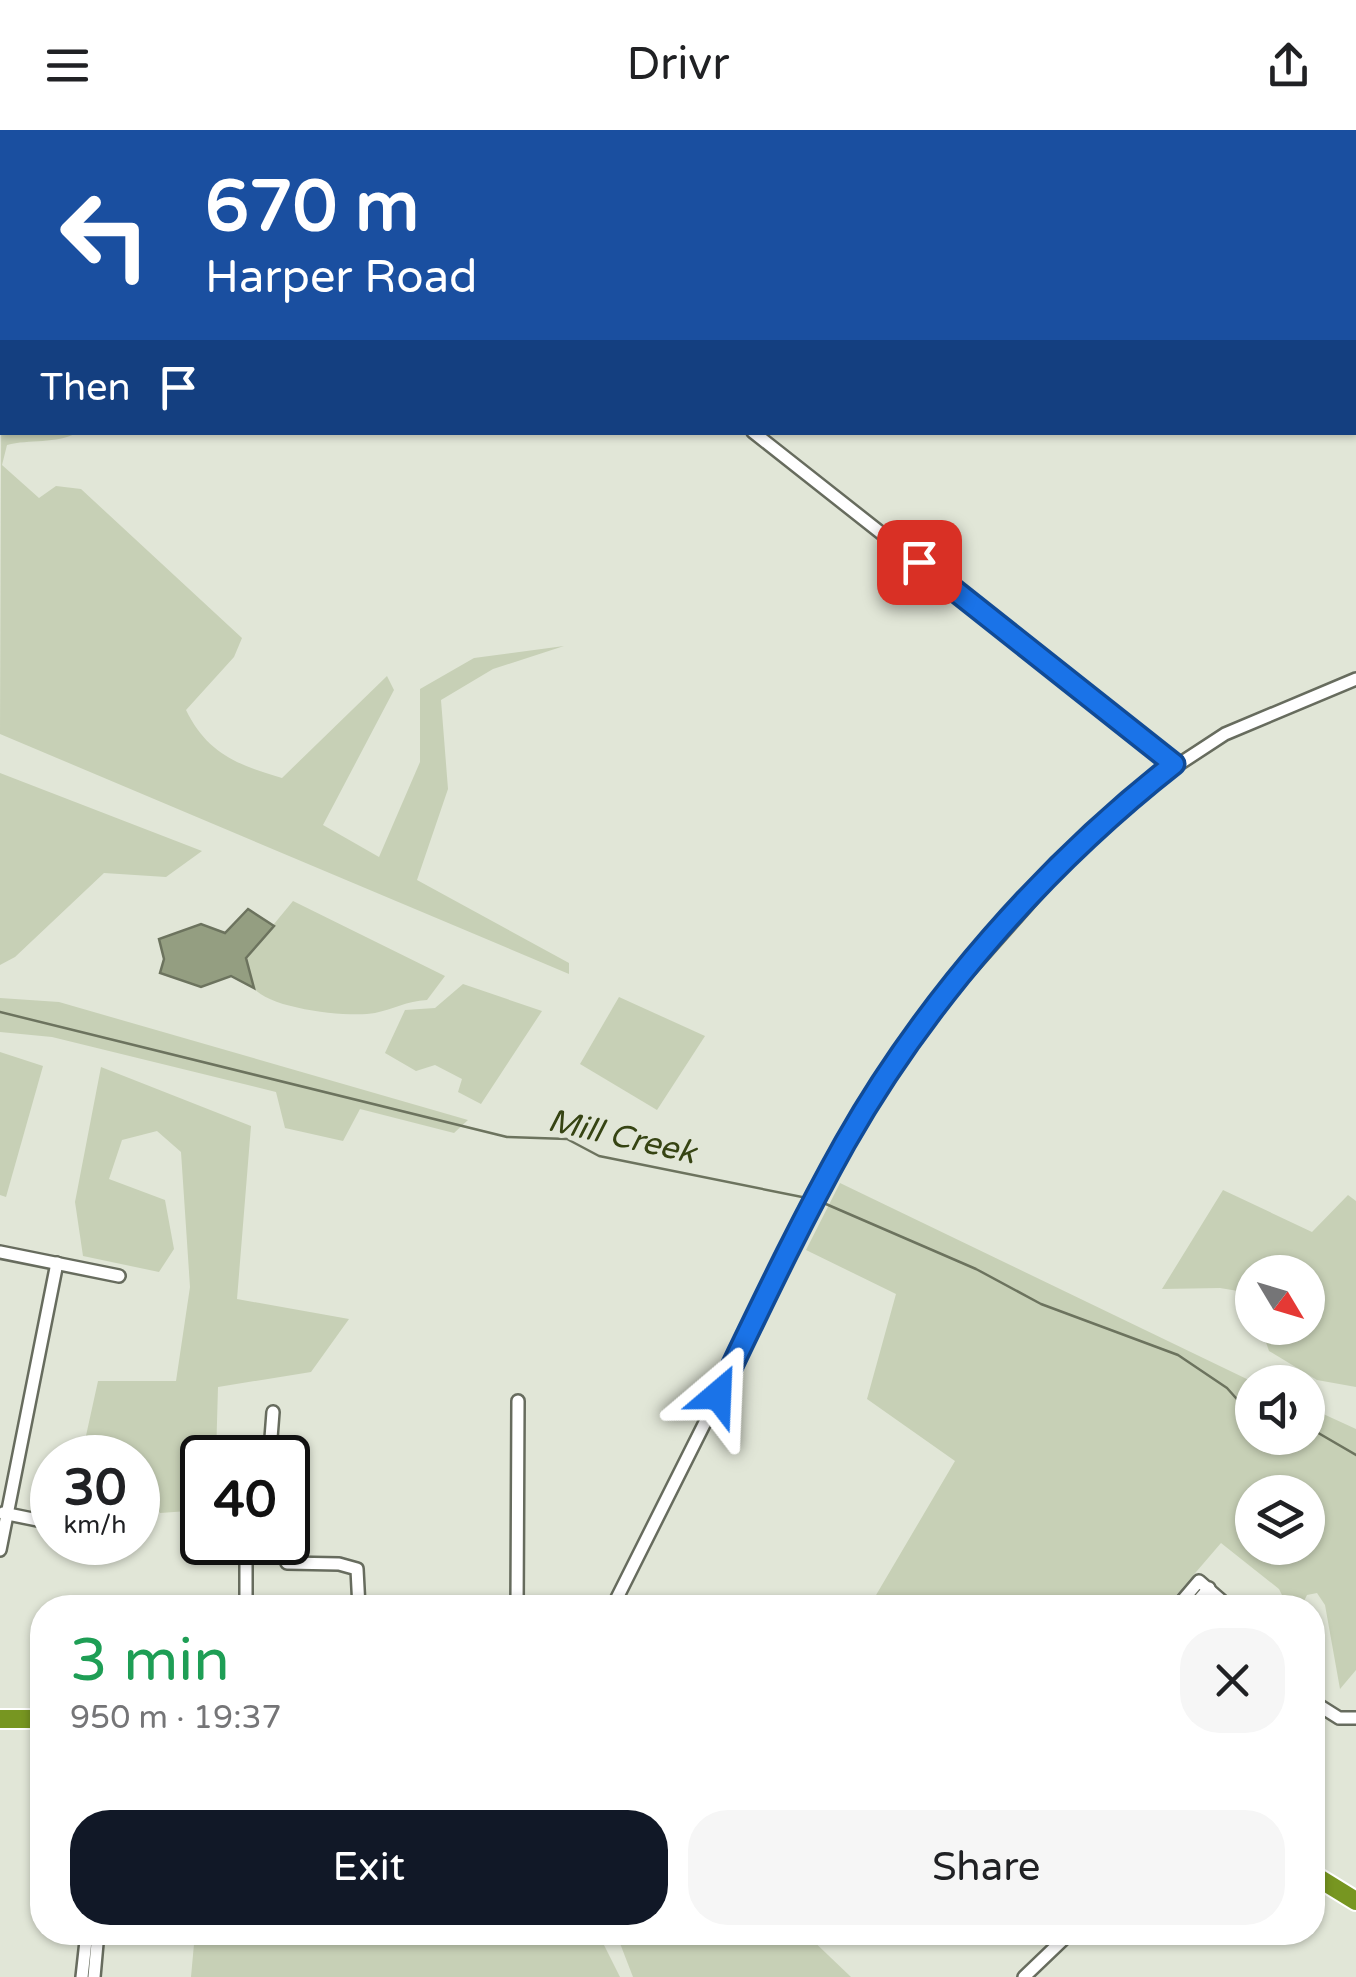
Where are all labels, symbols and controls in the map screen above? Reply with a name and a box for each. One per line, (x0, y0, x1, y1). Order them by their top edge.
icon: menu (40, 38, 95, 93)
text: Drivr (627, 38, 729, 92)
icon: share (1261, 38, 1316, 93)
text: 670 m (205, 166, 419, 250)
icon: left (40, 170, 170, 300)
text: Harper Road (205, 251, 477, 305)
icon: arrive (151, 360, 206, 415)
text: Then (40, 365, 131, 411)
pin (877, 520, 962, 605)
icon: arrive (892, 535, 947, 590)
water label: Mill Creek (544, 1102, 702, 1173)
north arrow (1235, 1255, 1325, 1345)
map controls (1235, 1255, 1325, 1565)
position arrow (666, 1343, 770, 1447)
button: sound (1235, 1365, 1325, 1455)
speed limit sign: 40 (180, 1435, 310, 1565)
text: 30 (64, 1458, 126, 1518)
button: layers (1235, 1475, 1325, 1565)
text: km/h (64, 1510, 126, 1540)
text: 3 min (70, 1625, 230, 1697)
button: close (1180, 1628, 1285, 1733)
text: 950 m · 19:37 (70, 1699, 282, 1737)
button: Exit (70, 1810, 668, 1925)
button: Share (688, 1810, 1285, 1925)

